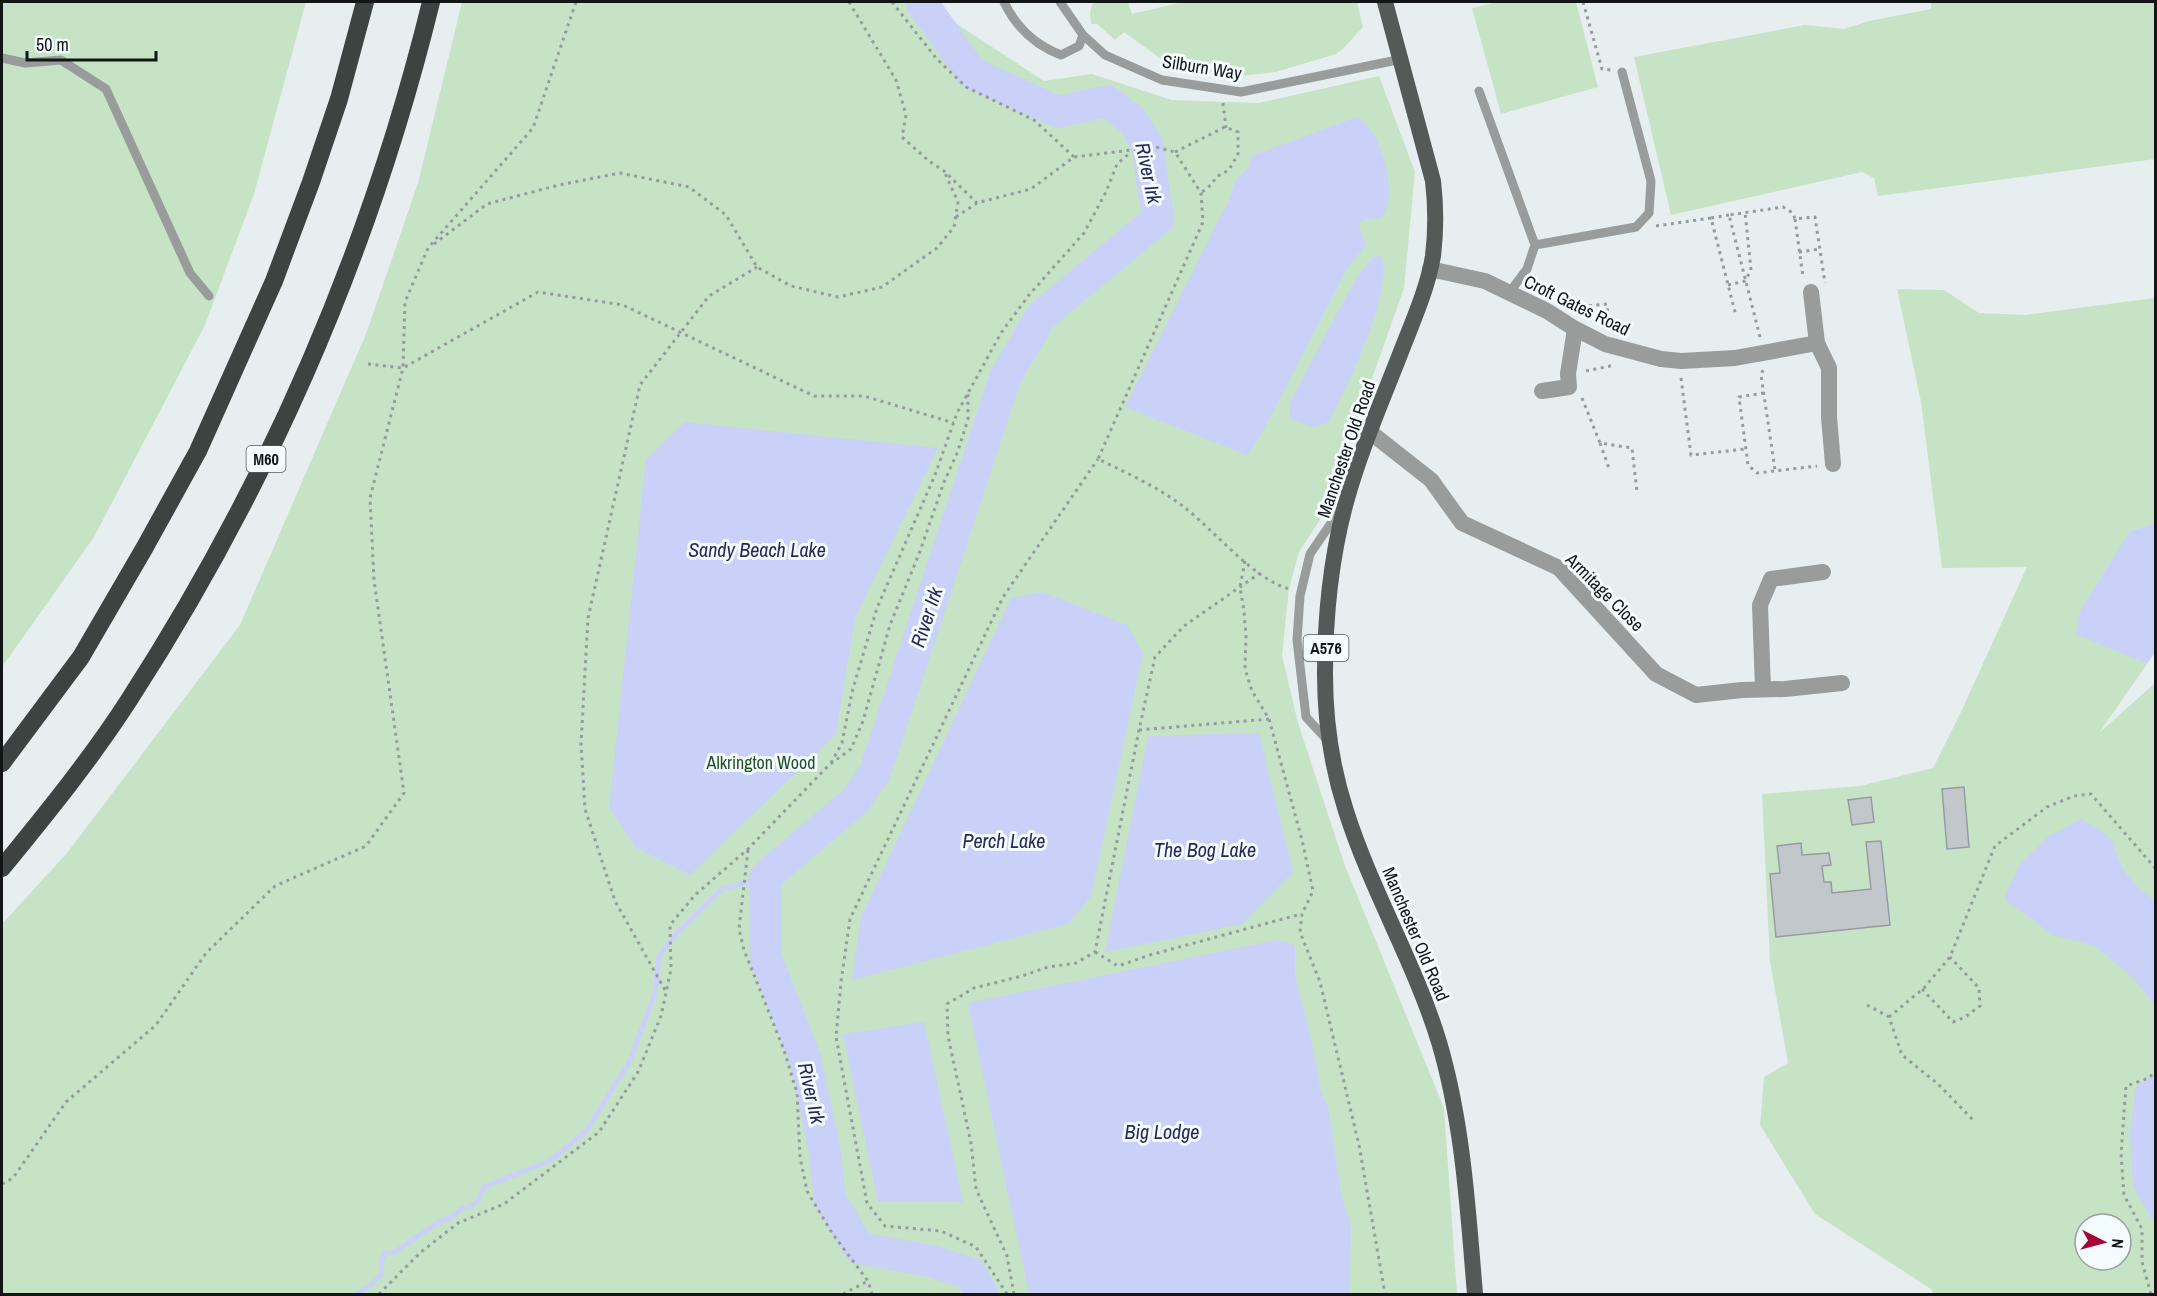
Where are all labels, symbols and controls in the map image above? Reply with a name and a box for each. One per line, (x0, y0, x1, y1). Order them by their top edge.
scale bar (27, 24, 156, 62)
text: 50 m (36, 32, 69, 57)
street label: Silburn Way (1161, 48, 1244, 86)
water label: River Irk (1129, 140, 1169, 207)
street label: Croft Gates Road (1520, 269, 1634, 341)
street label: Manchester Old Road (1311, 377, 1381, 521)
road number: M60 (246, 446, 286, 472)
water label: Sandy Beach Lake (688, 536, 826, 563)
street label: Armitage Close (1559, 546, 1650, 637)
water label: River Irk (904, 583, 949, 651)
road number: A576 (1304, 635, 1348, 661)
park label: Alkrington Wood (706, 750, 815, 775)
water label: Perch Lake (963, 827, 1045, 854)
water label: The Bog Lake (1154, 836, 1256, 863)
street label: Manchester Old Road (1376, 863, 1456, 1005)
water label: River Irk (792, 1060, 832, 1127)
water label: Big Lodge (1125, 1118, 1199, 1145)
north arrow (2073, 1212, 2133, 1272)
text: N (2106, 1238, 2129, 1249)

